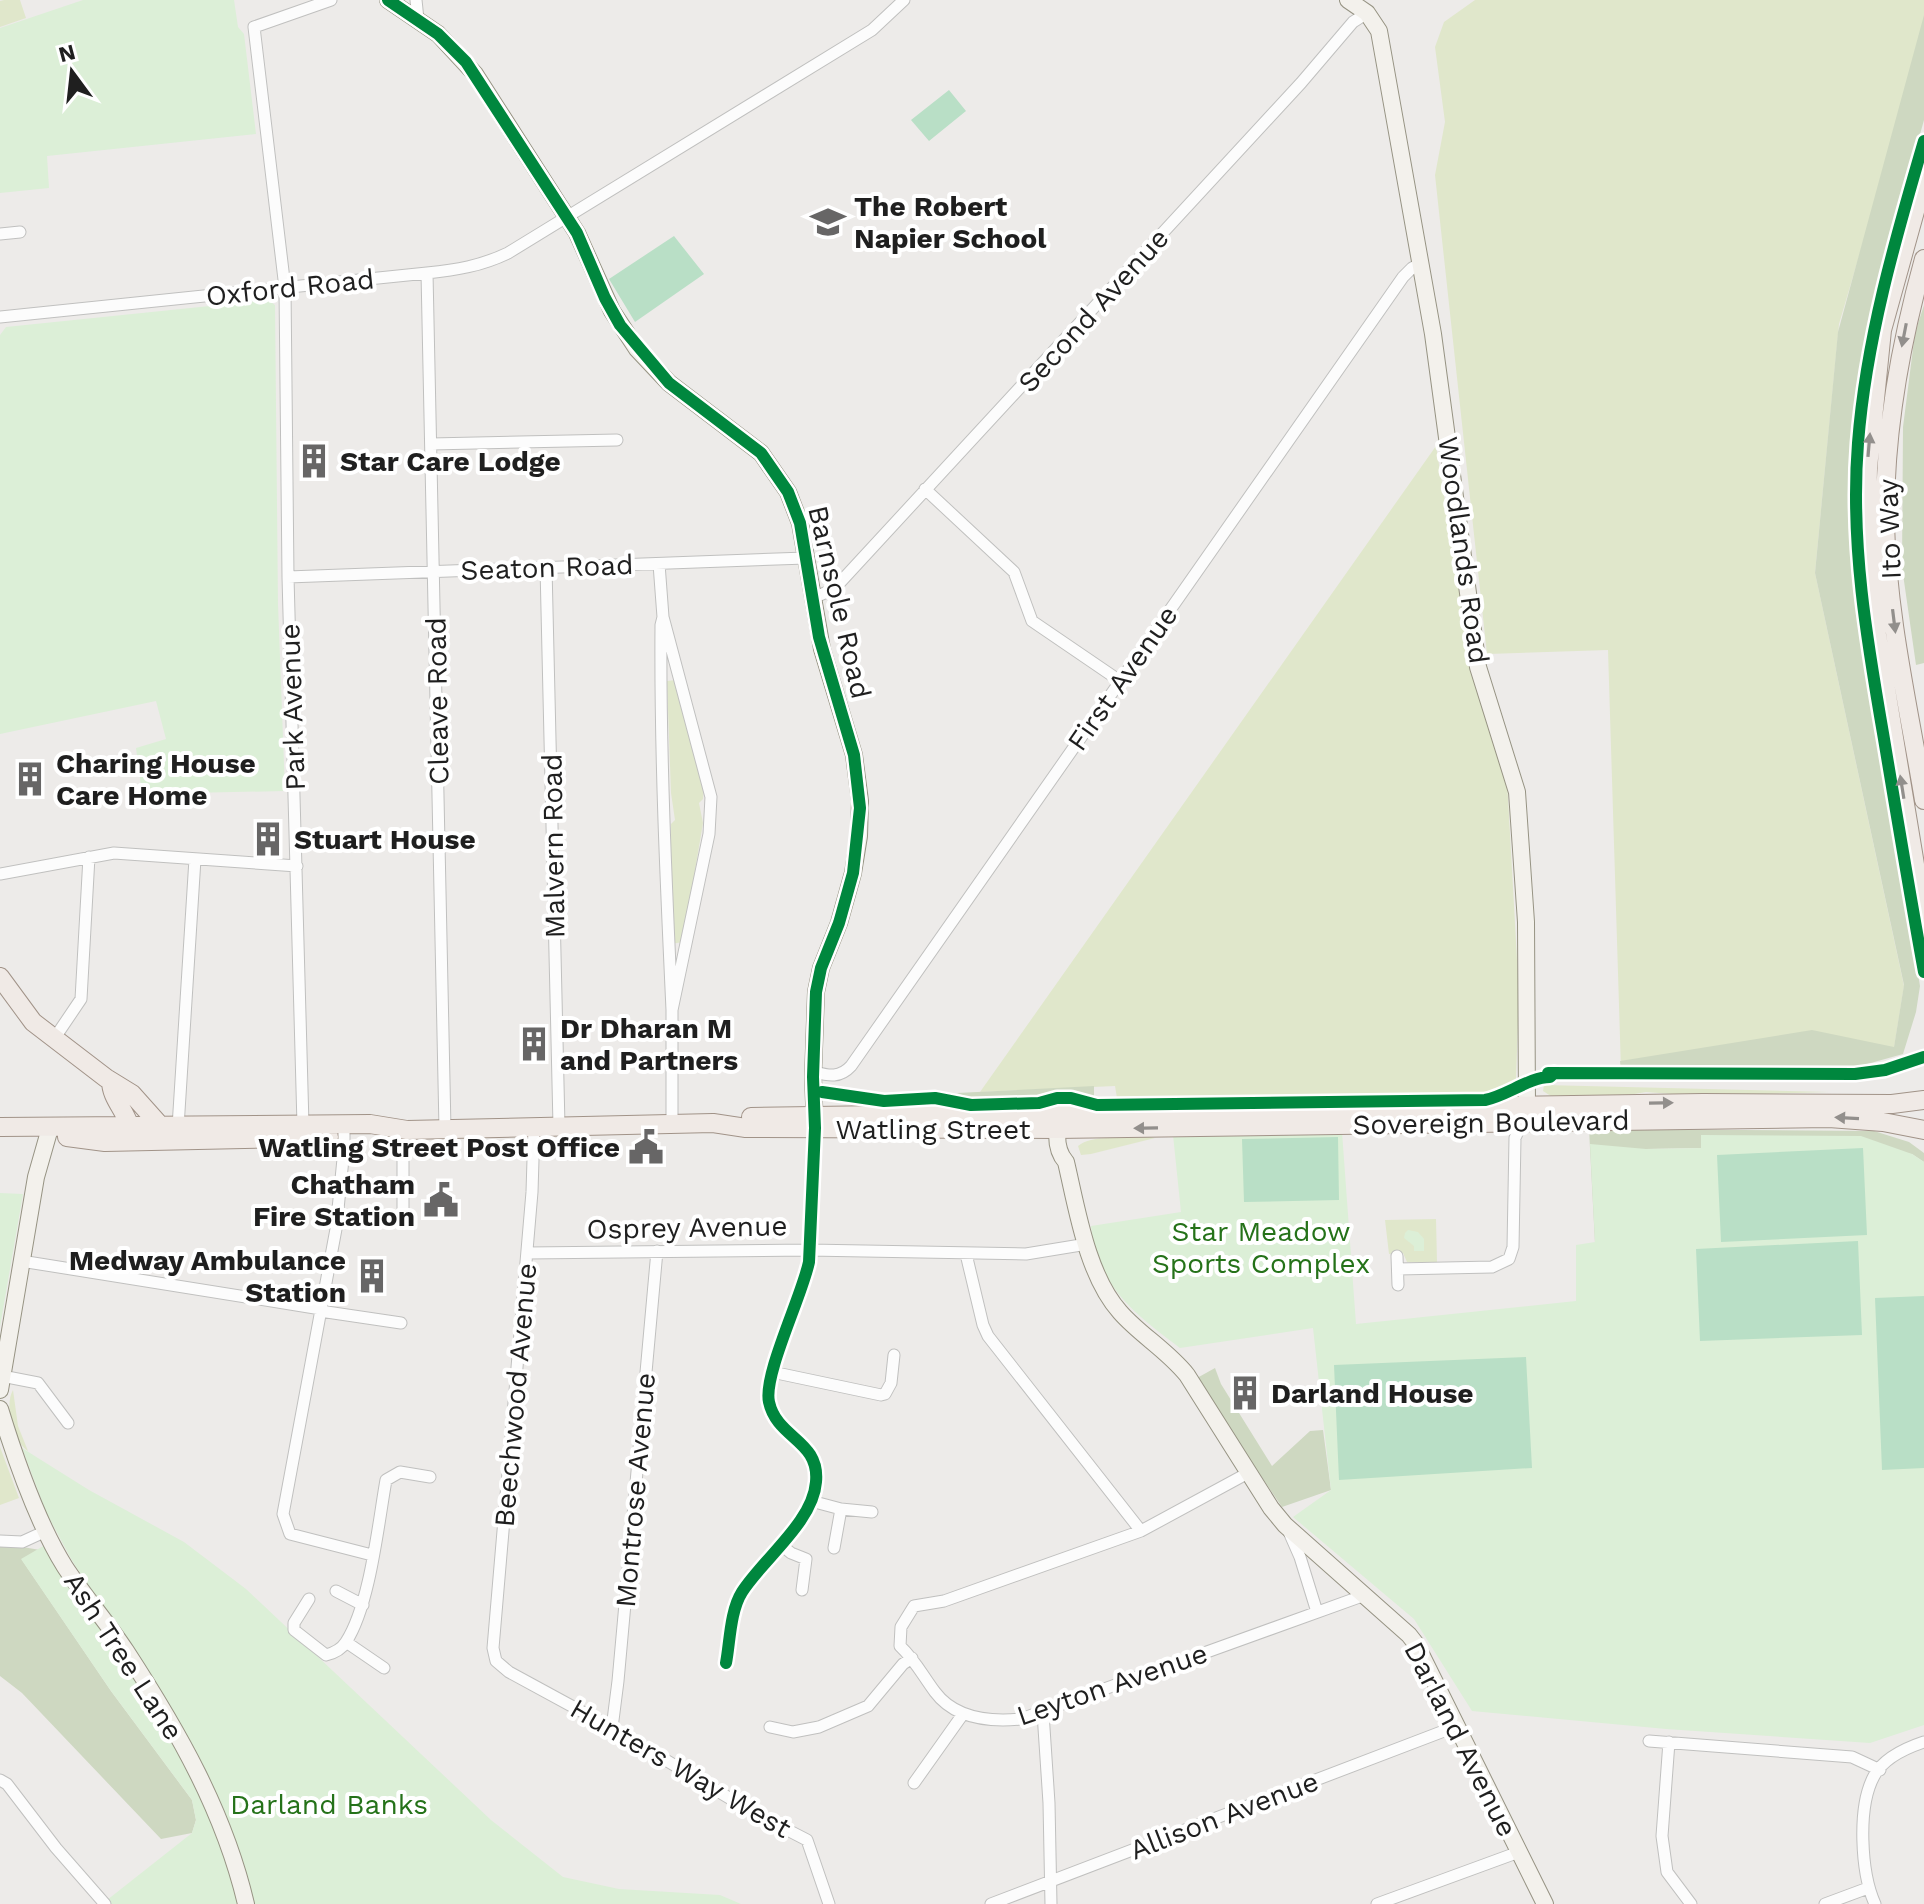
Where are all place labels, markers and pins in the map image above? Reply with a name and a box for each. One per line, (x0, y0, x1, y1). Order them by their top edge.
place label: The Robert Napier School (854, 190, 1047, 255)
school or university icon: The Robert Napier School (809, 203, 847, 241)
building icon: Star Care Lodge (295, 442, 333, 480)
place label: Star Care Lodge (340, 445, 561, 478)
place label: Charing House Care Home (56, 747, 256, 812)
building icon: Charing House Care Home (11, 760, 49, 798)
building icon: Stuart House (249, 820, 287, 858)
place label: Stuart House (294, 823, 476, 856)
place label: Dr Dharan M and Partners (560, 1012, 738, 1077)
building icon: Dr Dharan M and Partners (515, 1025, 553, 1063)
public building icon: Watling Street Post Office (627, 1128, 665, 1166)
place label: Watling Street Post Office (258, 1131, 620, 1164)
place label: Chatham Fire Station (253, 1168, 415, 1233)
public building icon: Chatham Fire Station (422, 1181, 460, 1219)
place label: Medway Ambulance Station (69, 1244, 346, 1309)
building icon: Medway Ambulance Station (353, 1257, 391, 1295)
building icon: Darland House (1226, 1374, 1264, 1412)
place label: Darland House (1271, 1377, 1474, 1410)

